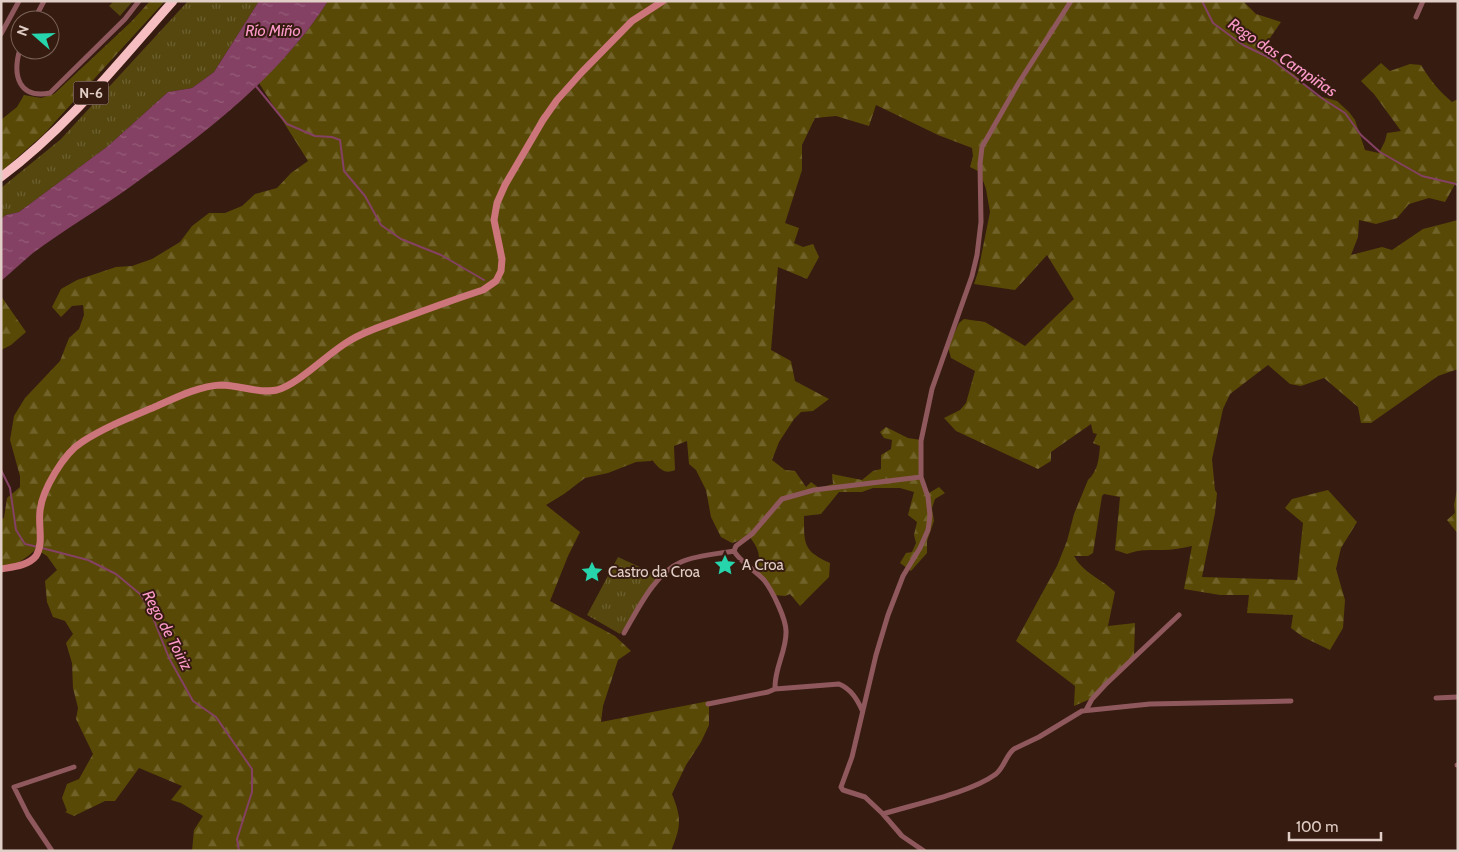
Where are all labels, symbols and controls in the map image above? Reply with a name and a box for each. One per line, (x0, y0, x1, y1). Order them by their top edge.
north arrow (10, 10, 60, 60)
water label: Rego das Campiñas (1225, 14, 1341, 101)
water label: Río Miño (245, 21, 301, 40)
text: N (13, 23, 33, 38)
road number: N-6 (74, 82, 108, 105)
place icon: A Croa (712, 552, 738, 578)
place label: A Croa (742, 556, 785, 574)
place icon: Castro da Croa (579, 559, 605, 585)
place label: Castro da Croa (608, 563, 701, 581)
water label: Rego de Toiriz (139, 587, 197, 674)
scale bar (1289, 810, 1382, 842)
text: 100 m (1296, 818, 1338, 836)

